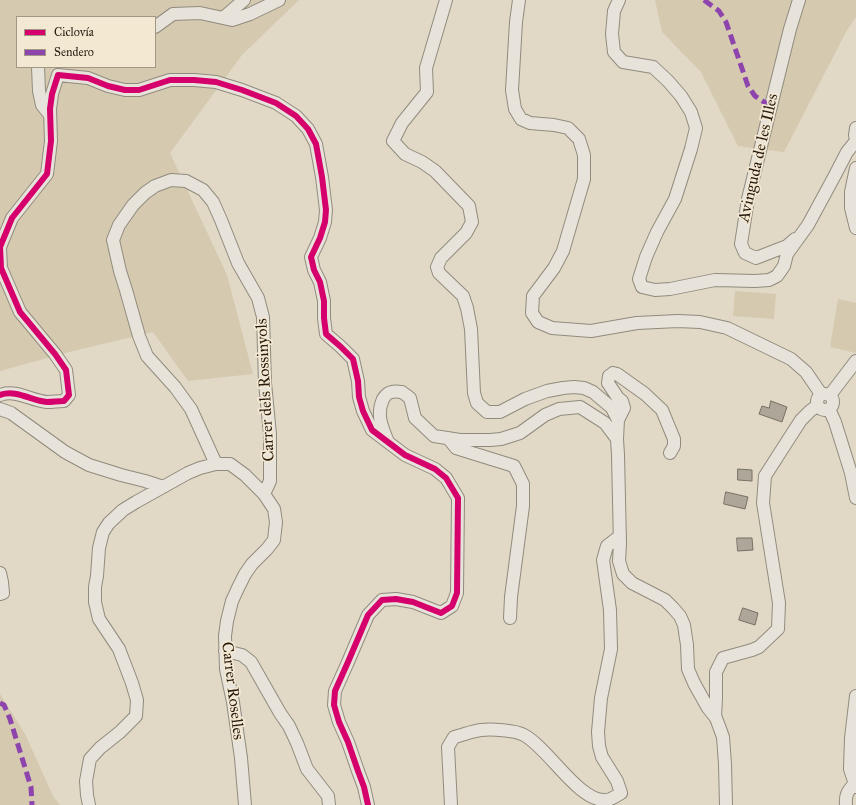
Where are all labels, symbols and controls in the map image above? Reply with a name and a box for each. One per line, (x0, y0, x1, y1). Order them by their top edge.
legend (16, 16, 156, 68)
text: Ciclovía (54, 25, 94, 39)
text: Sendero (54, 45, 94, 59)
street label: Avinguda de les Illes (735, 92, 783, 224)
street label: Carrer dels Rossinyols (253, 318, 279, 462)
street label: Carrer Roselles (216, 641, 248, 741)

